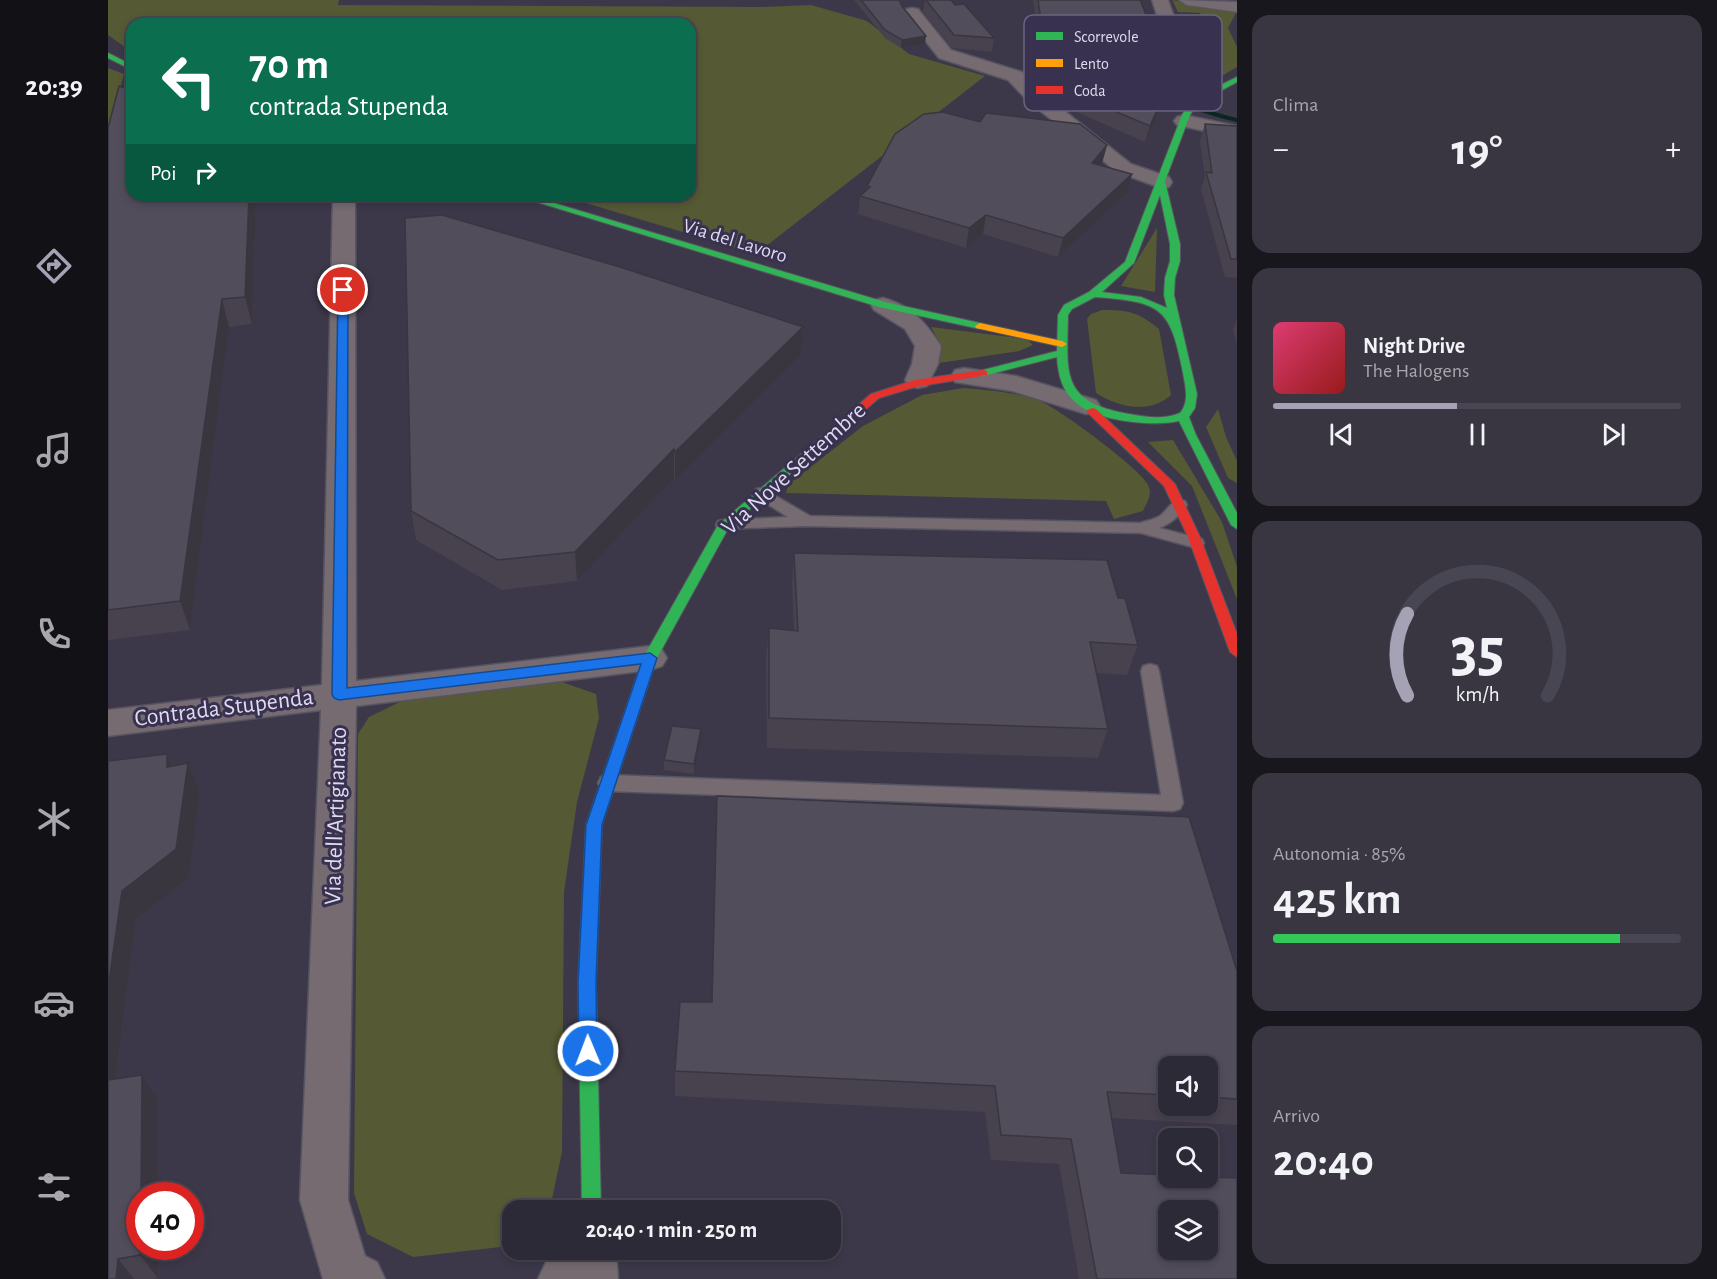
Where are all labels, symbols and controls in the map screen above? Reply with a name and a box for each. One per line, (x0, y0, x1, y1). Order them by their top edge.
legend (1024, 15, 1222, 111)
text: Scorrevole (1074, 29, 1139, 45)
icon: left (150, 42, 228, 120)
text: 70 m (249, 44, 329, 86)
text: Lento (1074, 56, 1109, 72)
text: 20:39 (25, 73, 83, 100)
text: Coda (1074, 83, 1106, 99)
text: contrada Stupenda (249, 93, 448, 120)
text: Clima (1273, 95, 1318, 115)
text: 19° (1451, 128, 1503, 173)
text: − (1273, 133, 1289, 166)
text: + (1665, 133, 1681, 166)
icon: right (189, 156, 222, 189)
text: Poi (150, 162, 177, 184)
street label: Via del Lavoro (681, 216, 789, 266)
icon: directions (33, 245, 75, 287)
pin (317, 264, 368, 315)
icon: arrive (326, 273, 359, 306)
text: Night Drive (1363, 335, 1465, 357)
text: The Halogens (1363, 361, 1469, 381)
street label: Via Nove Settembre (717, 398, 871, 540)
icon: previous (1325, 418, 1358, 451)
icon: pause (1461, 418, 1494, 451)
icon: next (1597, 418, 1630, 451)
icon: music (33, 429, 75, 471)
icon: phone (33, 613, 75, 655)
text: 35 (1450, 621, 1504, 683)
street label: Contrada Stupenda (133, 685, 315, 731)
text: km/h (1455, 685, 1499, 706)
street label: Via dell'Artigianato (321, 727, 351, 905)
icon: climate (33, 798, 75, 840)
text: Autonomia · 85% (1273, 844, 1406, 864)
text: 425 km (1273, 877, 1402, 922)
icon: car (33, 982, 75, 1024)
position arrow (556, 1019, 620, 1083)
map controls (1158, 1056, 1218, 1260)
button: sound (1158, 1056, 1218, 1116)
text: Arrivo (1273, 1106, 1320, 1126)
button: search (1158, 1128, 1218, 1188)
text: 20:40 (1273, 1139, 1374, 1184)
icon: filters (33, 1166, 75, 1208)
speed limit sign: 40 (126, 1182, 204, 1260)
button: layers (1158, 1200, 1218, 1260)
text: 20:40 · 1 min · 250 m (586, 1219, 757, 1241)

